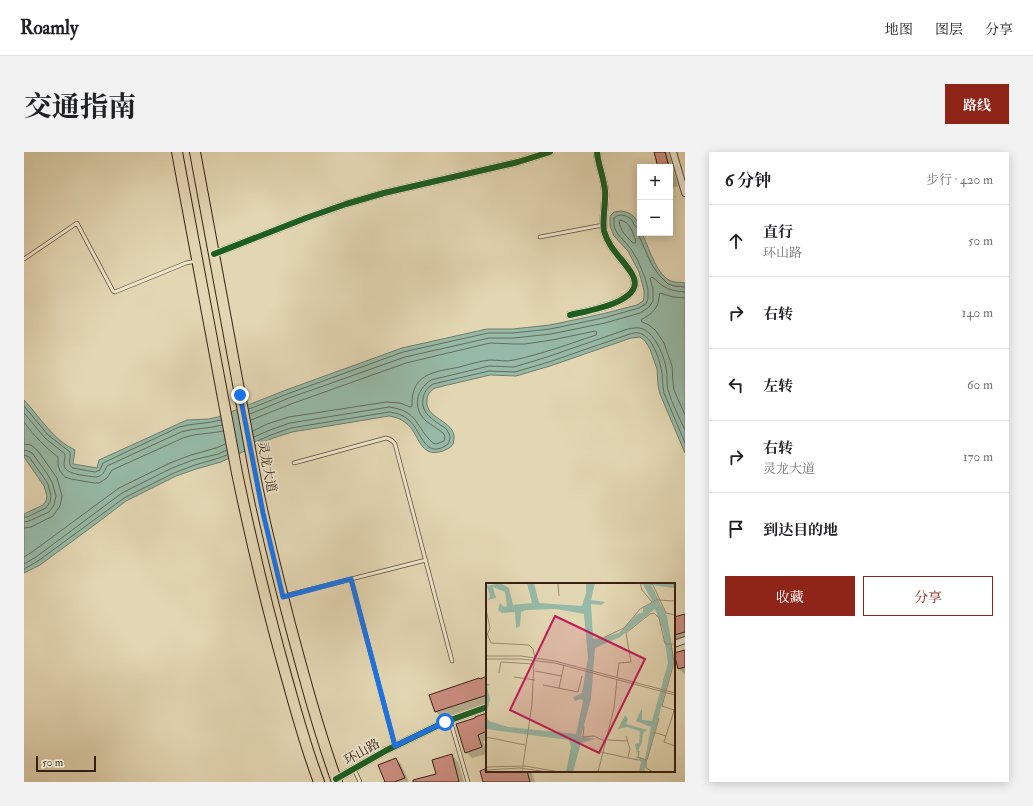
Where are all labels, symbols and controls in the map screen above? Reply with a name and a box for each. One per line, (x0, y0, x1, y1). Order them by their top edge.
text: Roamly (20, 16, 78, 40)
text: 地图 (885, 21, 913, 38)
text: 图层 (935, 21, 963, 38)
text: 分享 (985, 21, 1013, 38)
button: 路线 (945, 84, 1009, 124)
text: 交通指南 (24, 90, 136, 125)
map controls (637, 164, 673, 236)
button: + (637, 164, 673, 200)
text: 6 分钟 (725, 170, 771, 191)
text: 步行 · 420 m (926, 172, 993, 188)
button: − (637, 200, 673, 236)
text: 直行 (763, 223, 793, 242)
icon: ahead (725, 230, 747, 252)
text: 50 m (968, 233, 993, 249)
text: 环山路 (763, 245, 802, 261)
icon: right (725, 302, 747, 324)
text: 右转 (763, 305, 793, 324)
text: 140 m (962, 305, 993, 321)
icon: left (725, 374, 747, 396)
text: 左转 (763, 377, 793, 396)
text: 60 m (967, 377, 993, 393)
route end (231, 386, 249, 404)
text: 右转 (763, 439, 793, 458)
street label: 灵龙大道 (254, 440, 280, 494)
icon: right (725, 446, 747, 468)
text: 170 m (963, 449, 993, 465)
text: 灵龙大道 (763, 461, 815, 477)
icon: arrive (725, 518, 747, 540)
text: 到达目的地 (763, 521, 838, 540)
button: 收藏 (725, 576, 855, 616)
button: 分享 (863, 576, 993, 616)
inset map (486, 583, 675, 772)
route start (436, 713, 454, 731)
street label: 环山路 (341, 736, 383, 768)
scale bar (36, 754, 96, 773)
text: 50 m (42, 756, 63, 769)

